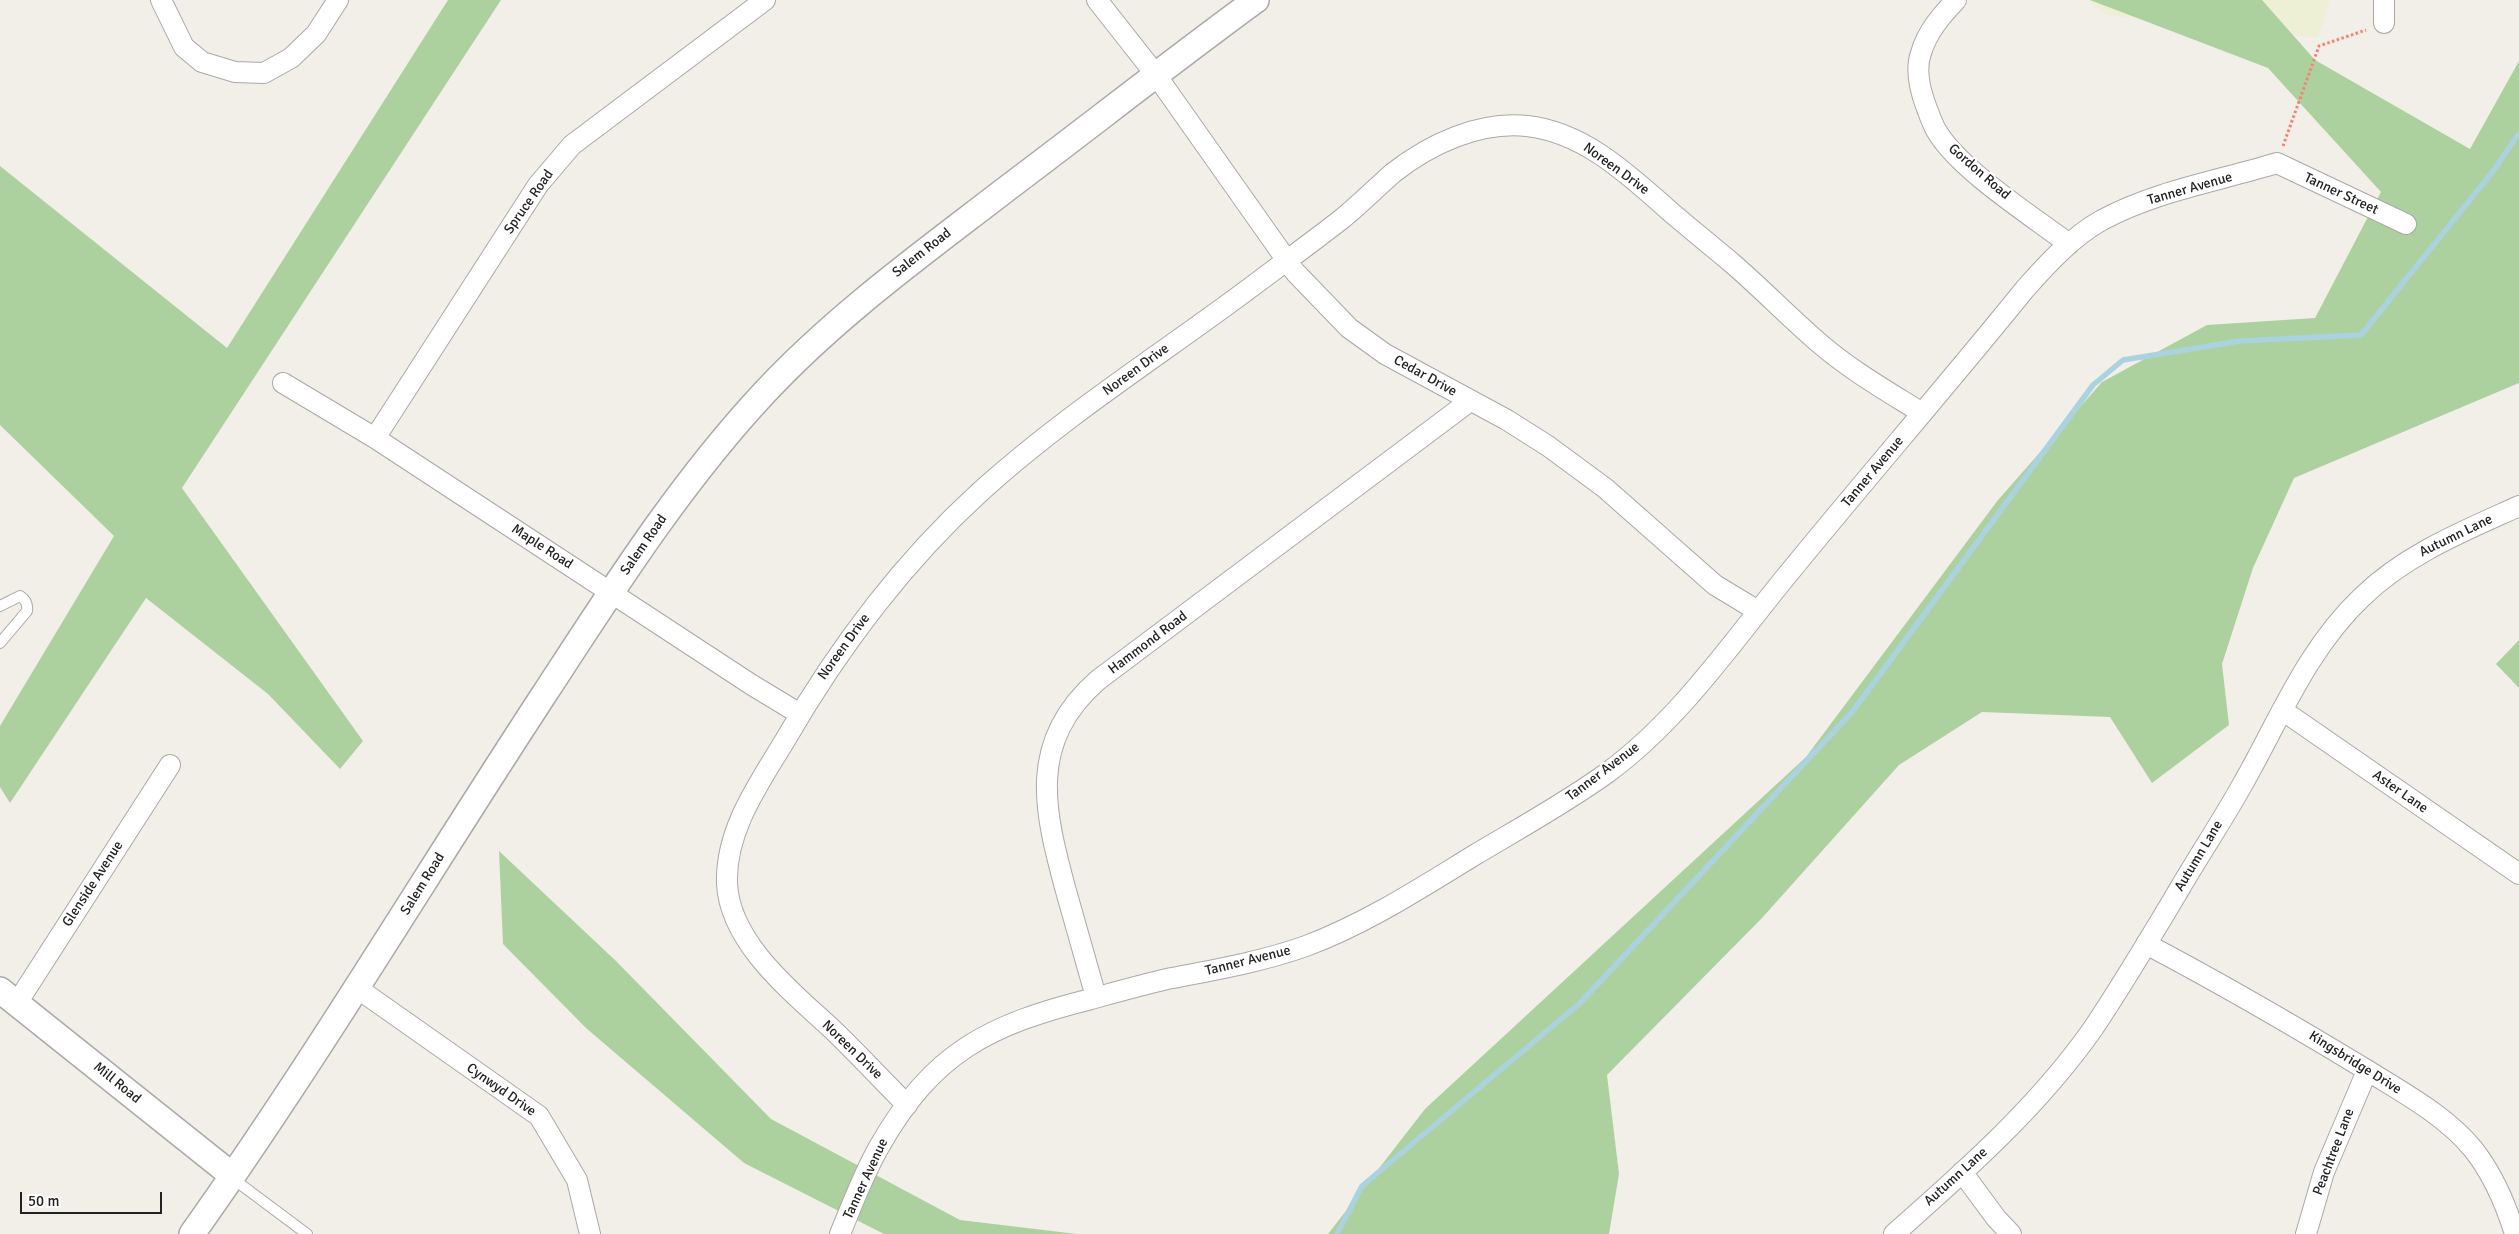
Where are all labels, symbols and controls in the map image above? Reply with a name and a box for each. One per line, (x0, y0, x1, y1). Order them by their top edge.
street label: Noreen Drive (1580, 139, 1652, 199)
street label: Gordon Road (1945, 141, 2013, 203)
street label: Spruce Road (501, 167, 557, 237)
street label: Tanner Avenue (2146, 169, 2234, 209)
street label: Tanner Street (2301, 169, 2381, 219)
street label: Salem Road (889, 225, 955, 281)
street label: Noreen Drive (1100, 340, 1172, 400)
street label: Cedar Drive (1391, 352, 1459, 400)
street label: Tanner Avenue (1839, 433, 1907, 511)
street label: Salem Road (617, 511, 671, 579)
street label: Autumn Lane (2417, 511, 2495, 561)
street label: Maple Road (508, 521, 576, 573)
street label: Hammond Road (1105, 608, 1191, 678)
street label: Noreen Drive (814, 611, 874, 683)
street label: Tanner Avenue (1563, 739, 1643, 805)
street label: Aster Lane (2369, 767, 2431, 817)
street label: Autumn Lane (2171, 818, 2227, 894)
street label: Glenside Avenue (59, 838, 127, 930)
street label: Salem Road (397, 850, 449, 918)
street label: Tanner Avenue (1204, 942, 1292, 980)
street label: Noreen Drive (818, 1017, 886, 1083)
street label: Kingsbridge Drive (2306, 1028, 2404, 1098)
street label: Mill Road (90, 1059, 144, 1107)
street label: Cynwyd Drive (463, 1060, 539, 1120)
street label: Peachtree Lane (2310, 1106, 2358, 1198)
street label: Tanner Avenue (840, 1136, 892, 1222)
street label: Autumn Lane (1921, 1144, 1991, 1210)
scale bar (22, 1182, 165, 1214)
text: 50 m (28, 1192, 59, 1210)

